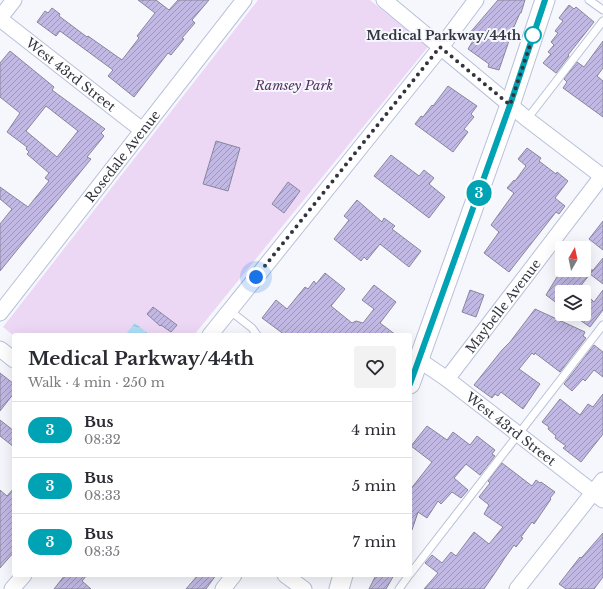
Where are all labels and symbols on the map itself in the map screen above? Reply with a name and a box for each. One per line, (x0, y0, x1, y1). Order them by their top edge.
marker: Medical Parkway/44th (524, 26, 542, 44)
place label: Medical Parkway/44th (366, 27, 522, 44)
street label: West 43rd Street (21, 34, 119, 115)
park label: Ramsey Park (254, 77, 333, 94)
street label: Rosedale Avenue (81, 107, 164, 206)
line badge: 3 (466, 180, 492, 206)
north arrow (555, 241, 591, 277)
street label: Maybelle Avenue (462, 256, 545, 357)
your location (246, 267, 266, 287)
street label: West 43rd Street (461, 388, 559, 470)

